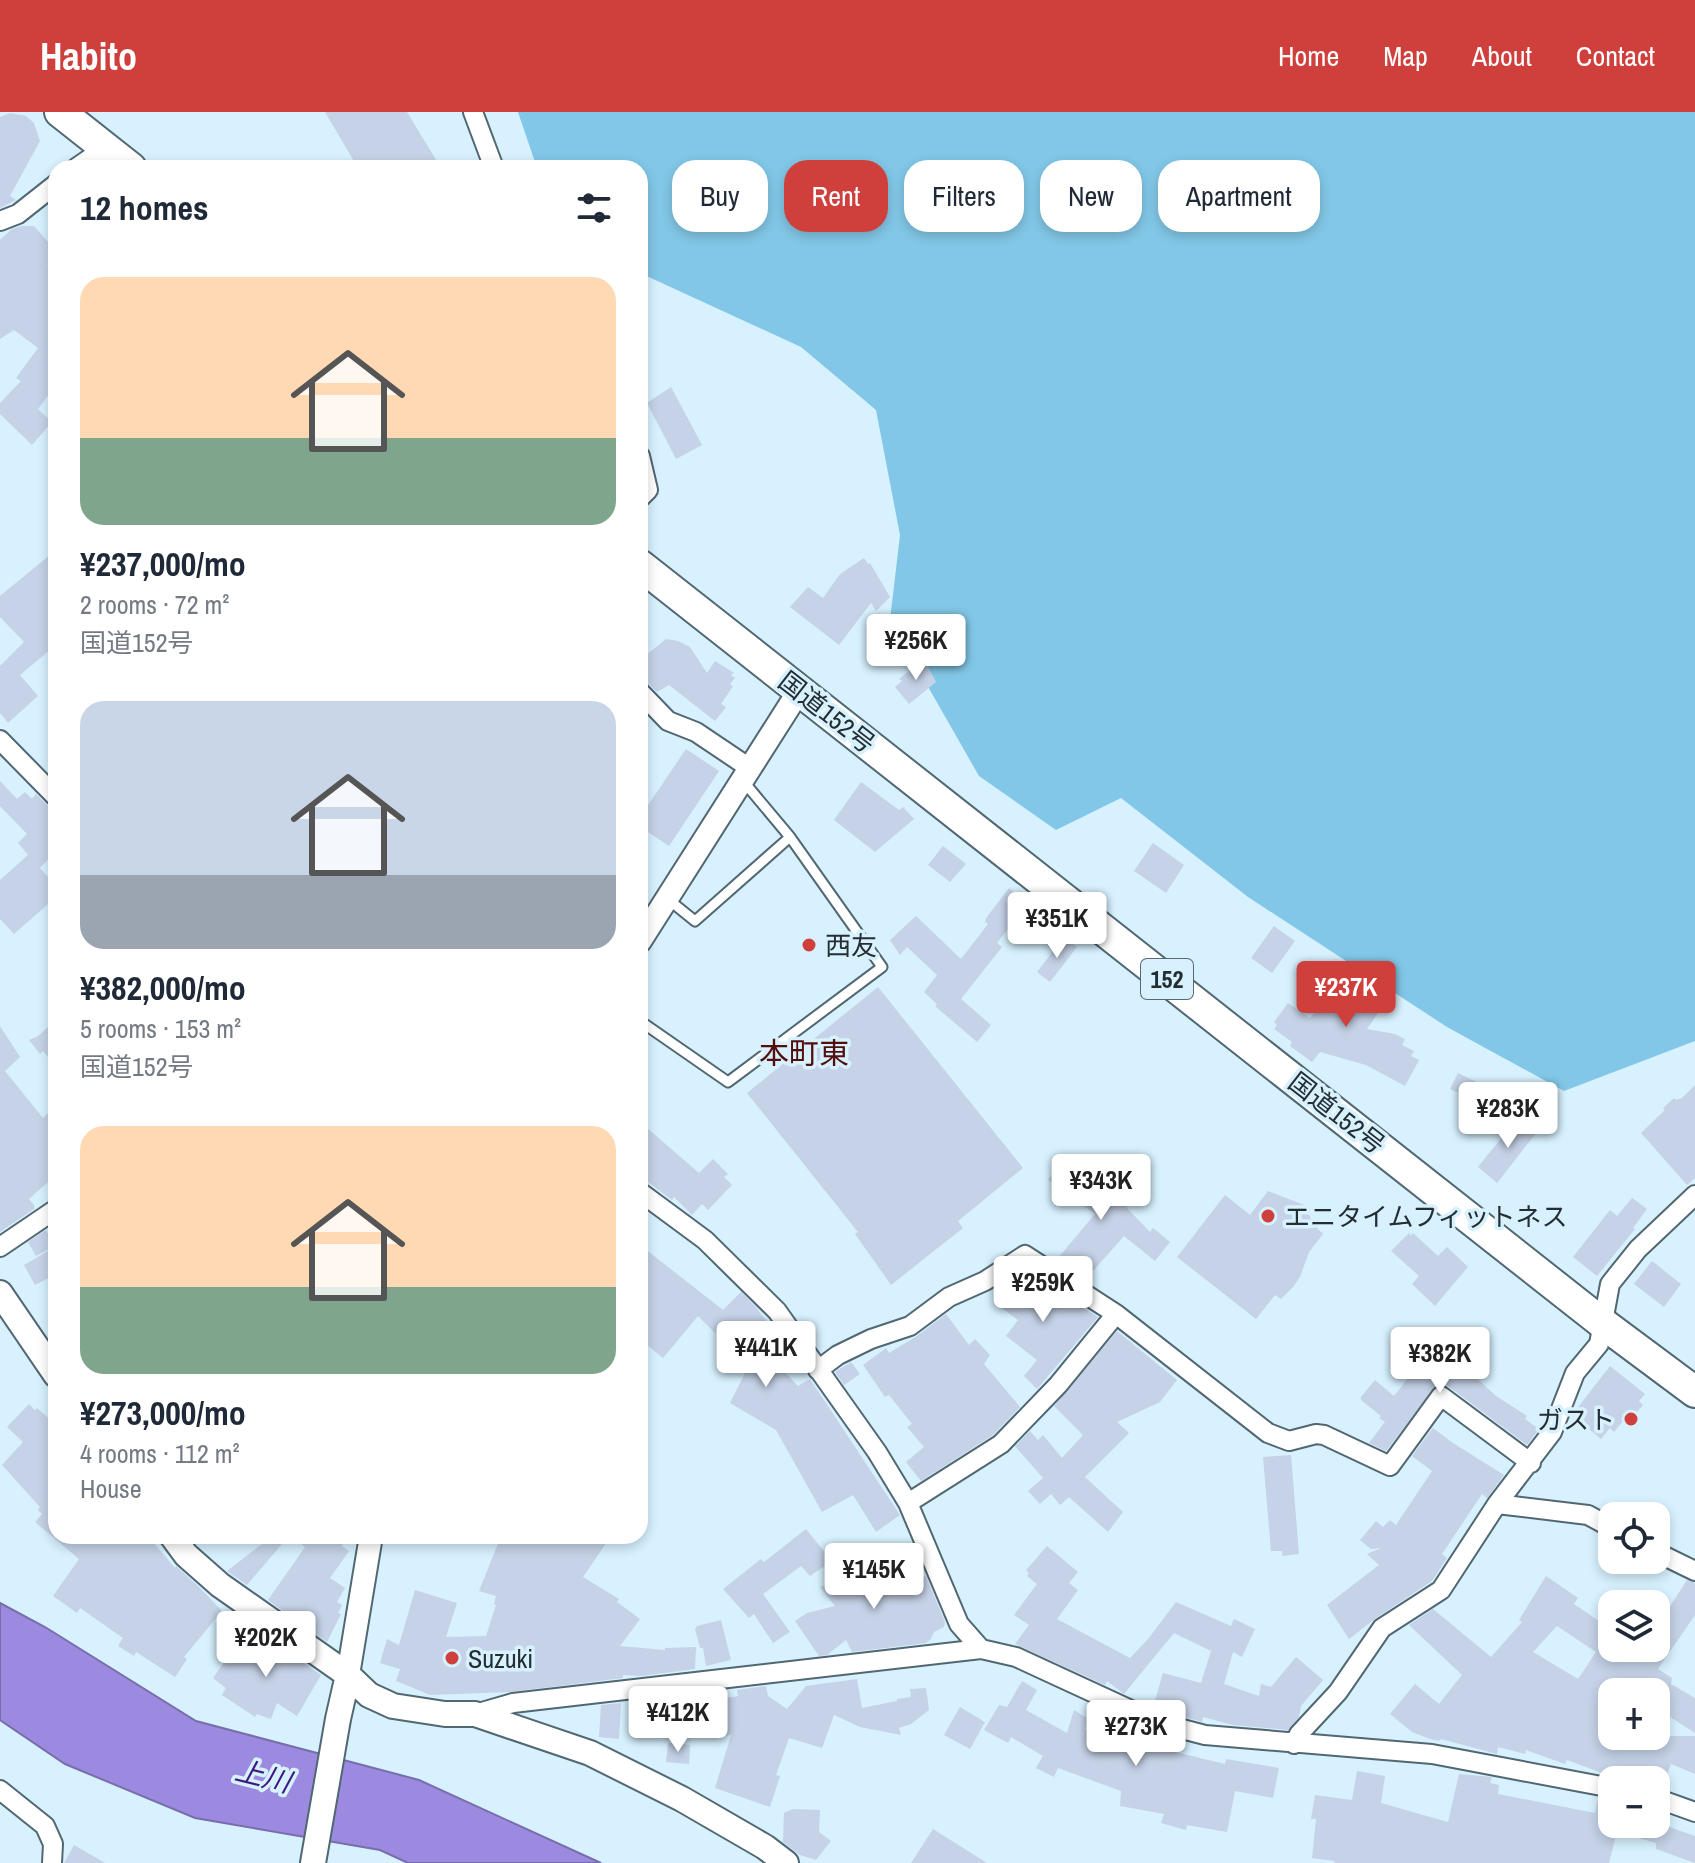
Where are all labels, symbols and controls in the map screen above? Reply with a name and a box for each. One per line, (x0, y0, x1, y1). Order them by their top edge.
text: Habito (40, 31, 137, 82)
text: Home (1278, 37, 1339, 75)
text: Map (1383, 37, 1428, 75)
text: About (1472, 37, 1532, 75)
text: Contact (1576, 37, 1655, 75)
chip: Buy (672, 160, 768, 232)
chip: Rent (784, 160, 888, 232)
chip: Filters (904, 160, 1024, 232)
chip: New (1040, 160, 1142, 232)
chip: Apartment (1158, 160, 1320, 232)
text: 12 homes (80, 185, 209, 231)
icon: filters (572, 186, 616, 230)
icon: home (276, 329, 420, 473)
text: ¥237,000/mo (80, 541, 246, 587)
text: 2 rooms · 72 m² (80, 587, 229, 622)
pin: ¥256K (860, 614, 972, 682)
text: ¥256K (885, 622, 947, 657)
text: 国道152号 (80, 625, 194, 660)
street label: 国道152号 (771, 663, 883, 761)
icon: home (276, 753, 420, 897)
pin: ¥351K (1001, 892, 1113, 960)
text: ¥351K (1026, 900, 1088, 935)
place label: 西友 (825, 928, 877, 963)
marker: 西友 (800, 936, 818, 954)
road number: 152 (1141, 959, 1193, 999)
pin: ¥237K (1290, 961, 1402, 1029)
text: ¥382,000/mo (80, 965, 246, 1011)
text: ¥237K (1315, 969, 1377, 1004)
text: 5 rooms · 153 m² (80, 1011, 241, 1046)
district label: 本町東 (759, 1033, 849, 1073)
text: 国道152号 (80, 1049, 194, 1084)
street label: 国道152号 (1281, 1064, 1393, 1162)
pin: ¥283K (1452, 1082, 1564, 1150)
text: ¥283K (1477, 1090, 1539, 1125)
pin: ¥343K (1045, 1154, 1157, 1222)
text: ¥343K (1070, 1162, 1132, 1197)
icon: home (276, 1178, 420, 1322)
place label: エニタイムフィットネス (1284, 1199, 1567, 1234)
marker: エニタイムフィットネス (1259, 1207, 1277, 1225)
pin: ¥259K (987, 1256, 1099, 1324)
text: ¥259K (1012, 1264, 1074, 1299)
pin: ¥441K (710, 1321, 822, 1389)
pin: ¥382K (1384, 1327, 1496, 1395)
text: ¥441K (735, 1329, 797, 1364)
text: ¥382K (1409, 1335, 1471, 1370)
text: ¥273,000/mo (80, 1390, 246, 1436)
place label: ガスト (1537, 1402, 1615, 1437)
marker: ガスト (1622, 1410, 1640, 1428)
text: 4 rooms · 112 m² (80, 1436, 240, 1471)
text: House (80, 1471, 142, 1506)
map controls (1598, 1502, 1670, 1838)
button: locate (1598, 1502, 1670, 1574)
pin: ¥145K (818, 1543, 930, 1611)
text: ¥145K (843, 1551, 905, 1586)
button: layers (1598, 1590, 1670, 1662)
pin: ¥202K (210, 1611, 322, 1679)
text: ¥202K (235, 1619, 297, 1654)
place label: Suzuki (468, 1641, 533, 1676)
marker: Suzuki (443, 1649, 461, 1667)
button: + (1598, 1678, 1670, 1750)
pin: ¥412K (622, 1686, 734, 1754)
text: ¥412K (647, 1694, 709, 1729)
pin: ¥273K (1080, 1700, 1192, 1768)
text: ¥273K (1105, 1708, 1167, 1743)
water label: 上川 (231, 1751, 298, 1802)
button: − (1598, 1766, 1670, 1838)

